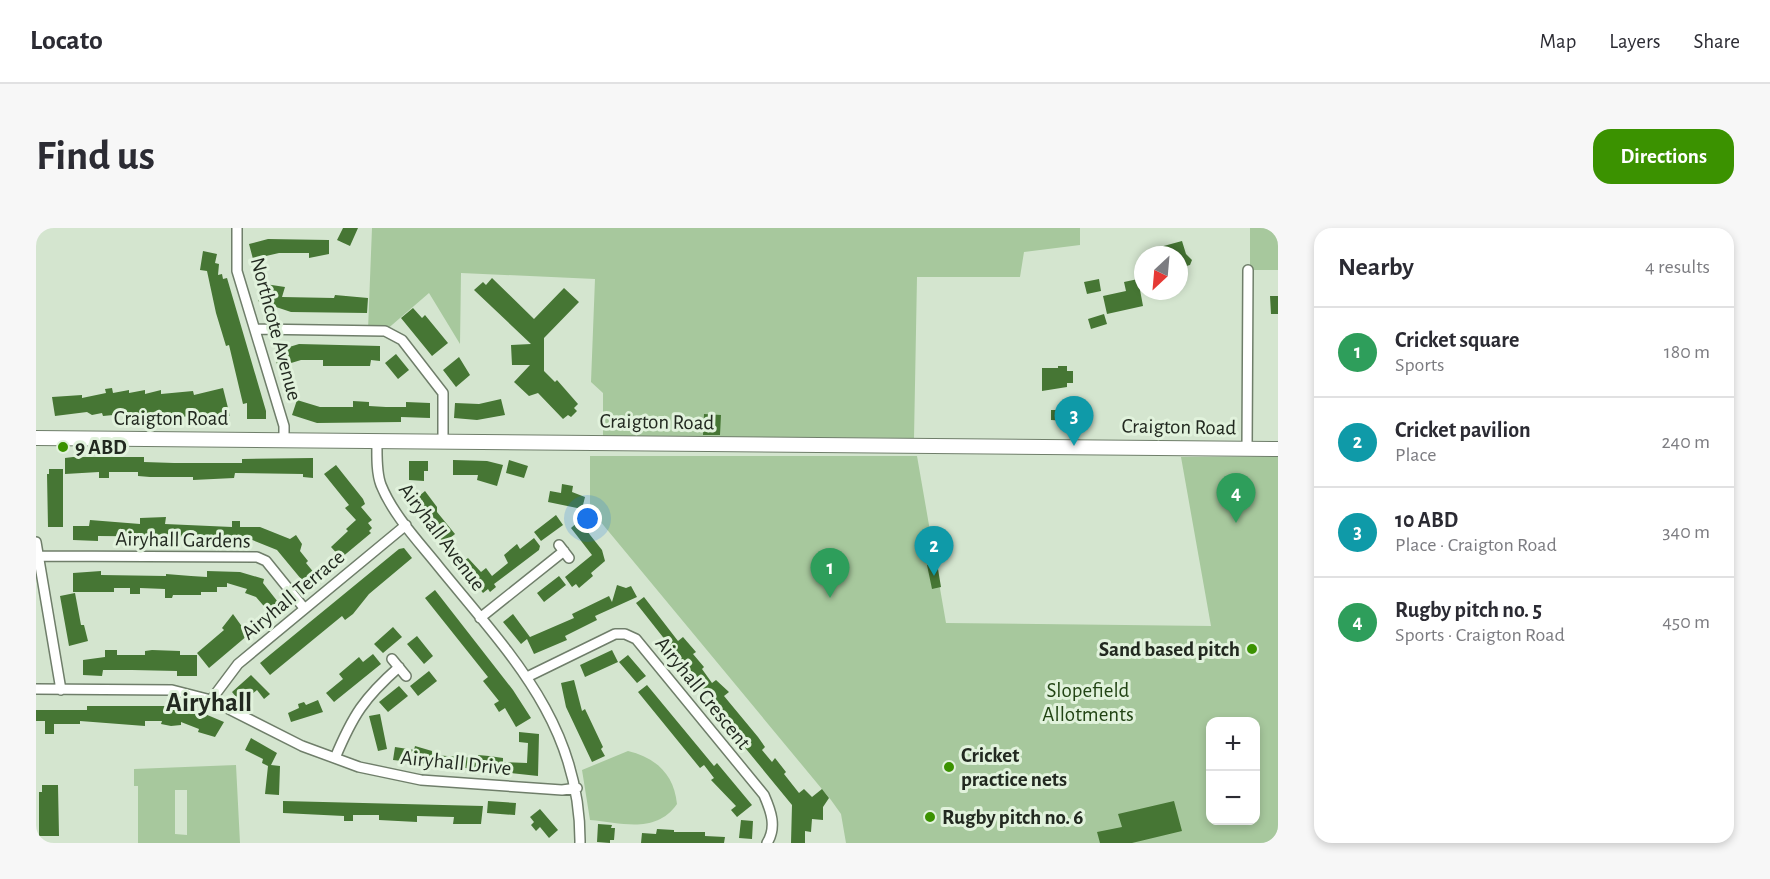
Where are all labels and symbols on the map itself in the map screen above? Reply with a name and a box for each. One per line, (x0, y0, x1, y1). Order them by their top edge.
north arrow (1134, 246, 1188, 300)
street label: Northcote Avenue (247, 255, 305, 403)
pin: 3 (1054, 396, 1094, 446)
street label: Craigton Road (114, 408, 228, 429)
street label: Craigton Road (599, 411, 715, 434)
street label: Craigton Road (1121, 416, 1237, 439)
place label: 9 ABD (75, 437, 127, 458)
marker: 9 ABD (56, 440, 70, 454)
pin: 4 (1216, 474, 1256, 523)
street label: Airyhall Avenue (395, 479, 489, 595)
your location (573, 504, 602, 533)
pin: 2 (914, 526, 954, 576)
street label: Airyhall Gardens (115, 528, 251, 552)
street label: Airyhall Terrace (238, 546, 348, 644)
pin: 1 (810, 548, 850, 598)
street label: Airyhall Crescent (652, 633, 755, 753)
place label: Sand based pitch (1099, 639, 1240, 660)
marker: Sand based pitch (1245, 642, 1259, 656)
park label: Slopefield Allotments (1042, 680, 1134, 725)
district label: Airyhall (166, 689, 252, 717)
place label: Cricket practice nets (961, 745, 1067, 790)
street label: Airyhall Drive (400, 747, 512, 779)
marker: Cricket practice nets (942, 760, 956, 774)
place label: Rugby pitch no. 6 (942, 807, 1083, 828)
marker: Rugby pitch no. 6 (923, 810, 937, 824)

